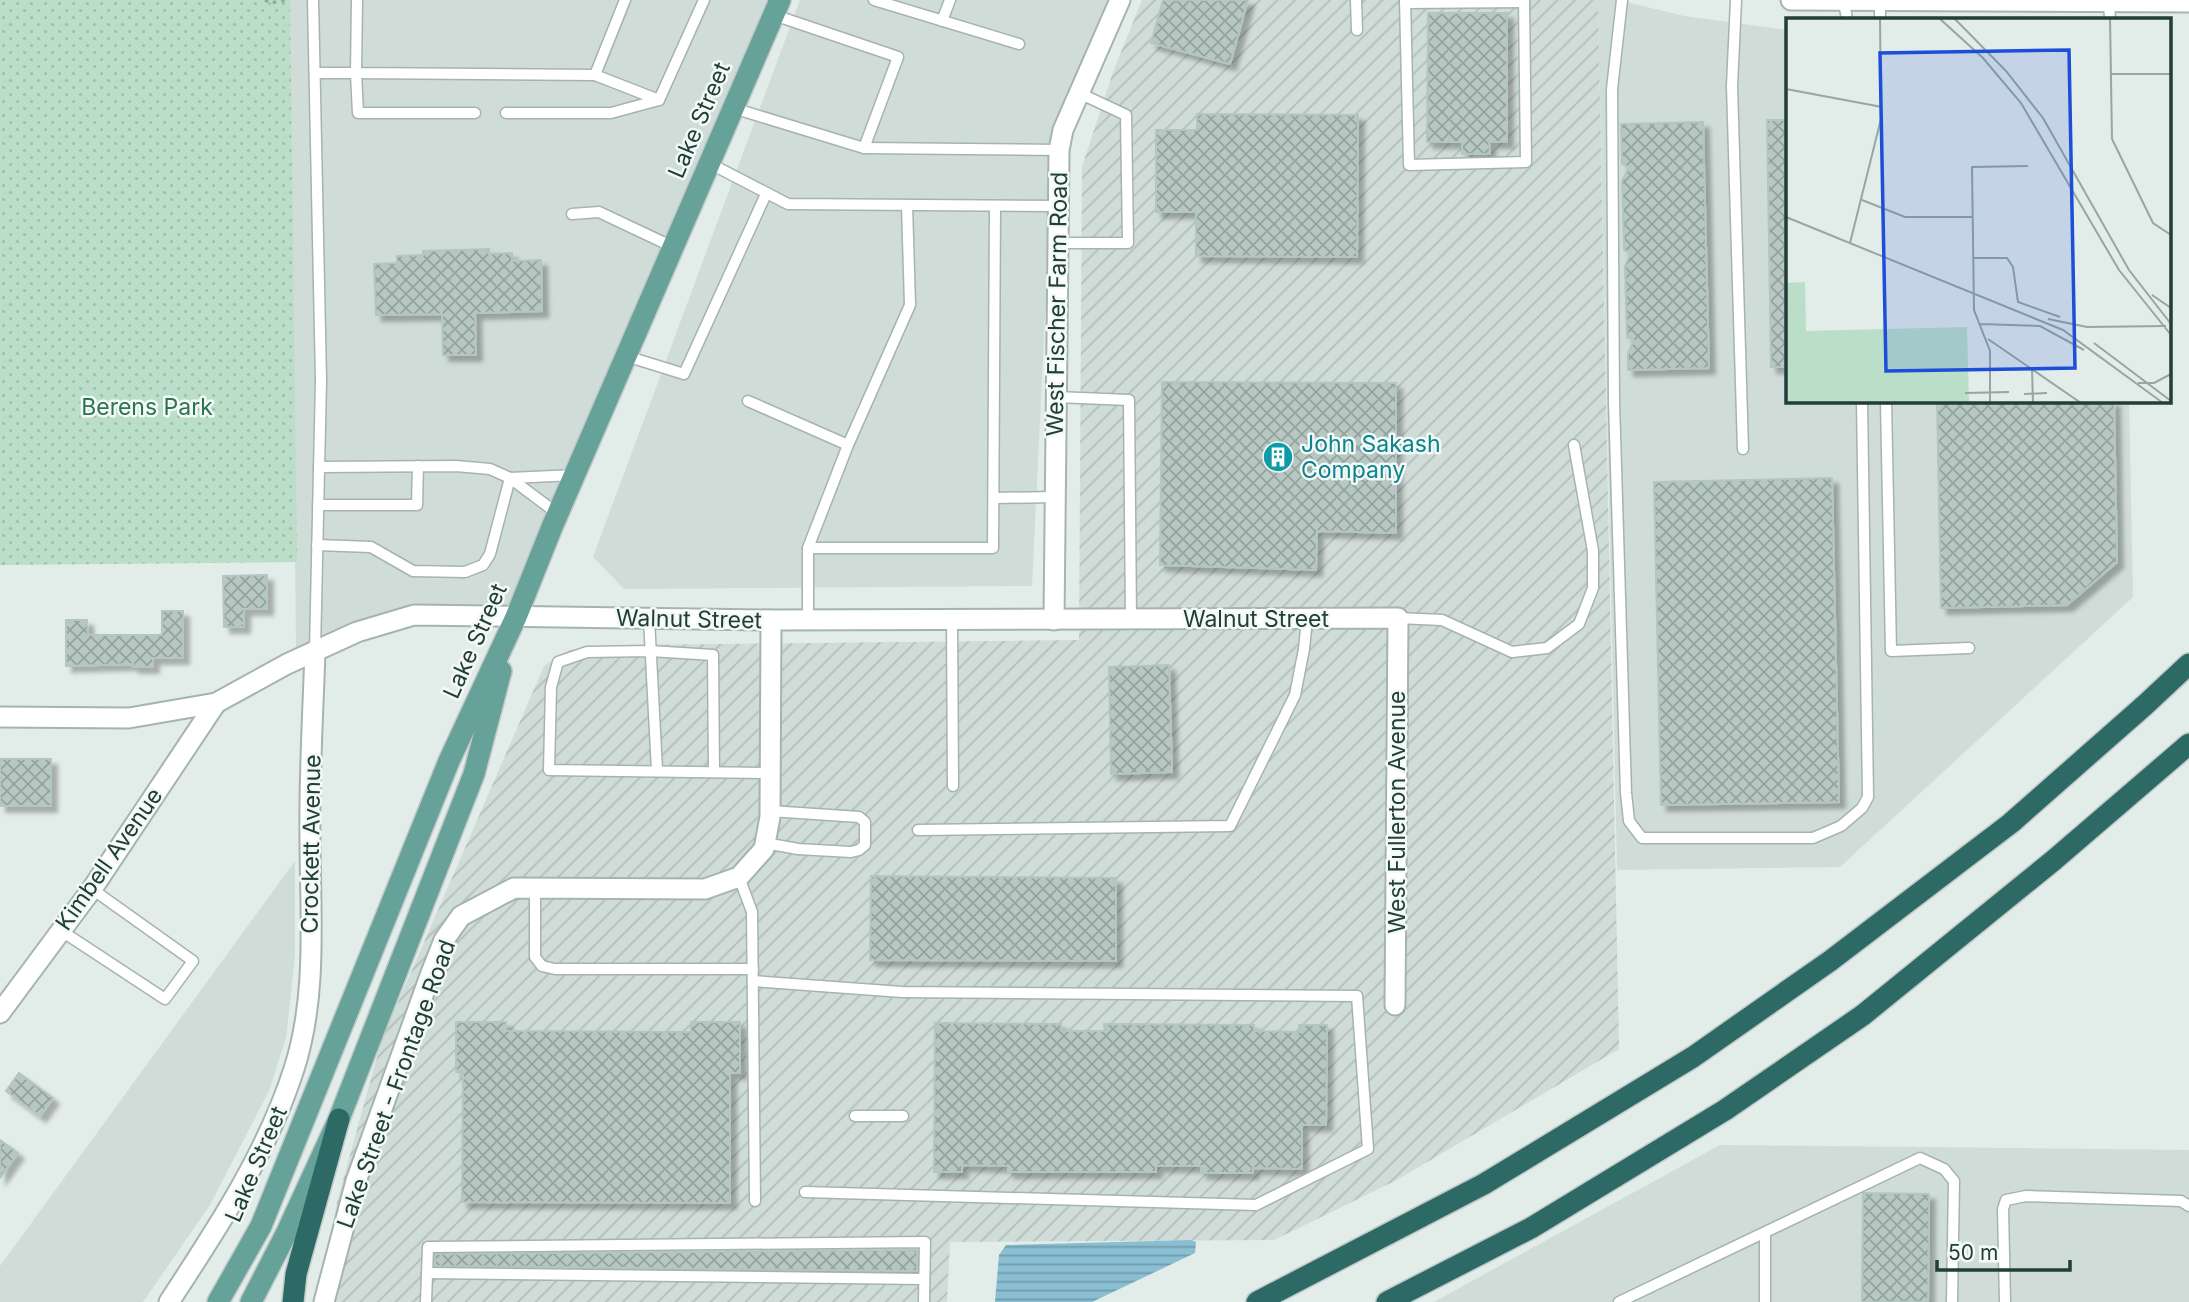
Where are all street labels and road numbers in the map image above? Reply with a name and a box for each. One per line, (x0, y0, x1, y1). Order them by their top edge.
street label: Lake Street (662, 58, 736, 182)
street label: West Fischer Farm Road (1041, 171, 1073, 437)
street label: Lake Street (437, 579, 513, 703)
street label: Walnut Street (616, 604, 763, 634)
street label: Walnut Street (1183, 605, 1330, 633)
street label: West Fullerton Avenue (1383, 691, 1411, 933)
street label: Crockett Avenue (295, 754, 327, 934)
street label: Kimbell Avenue (50, 782, 168, 936)
street label: Lake Street - Frontage Road (331, 936, 461, 1232)
street label: Lake Street (219, 1102, 293, 1226)

